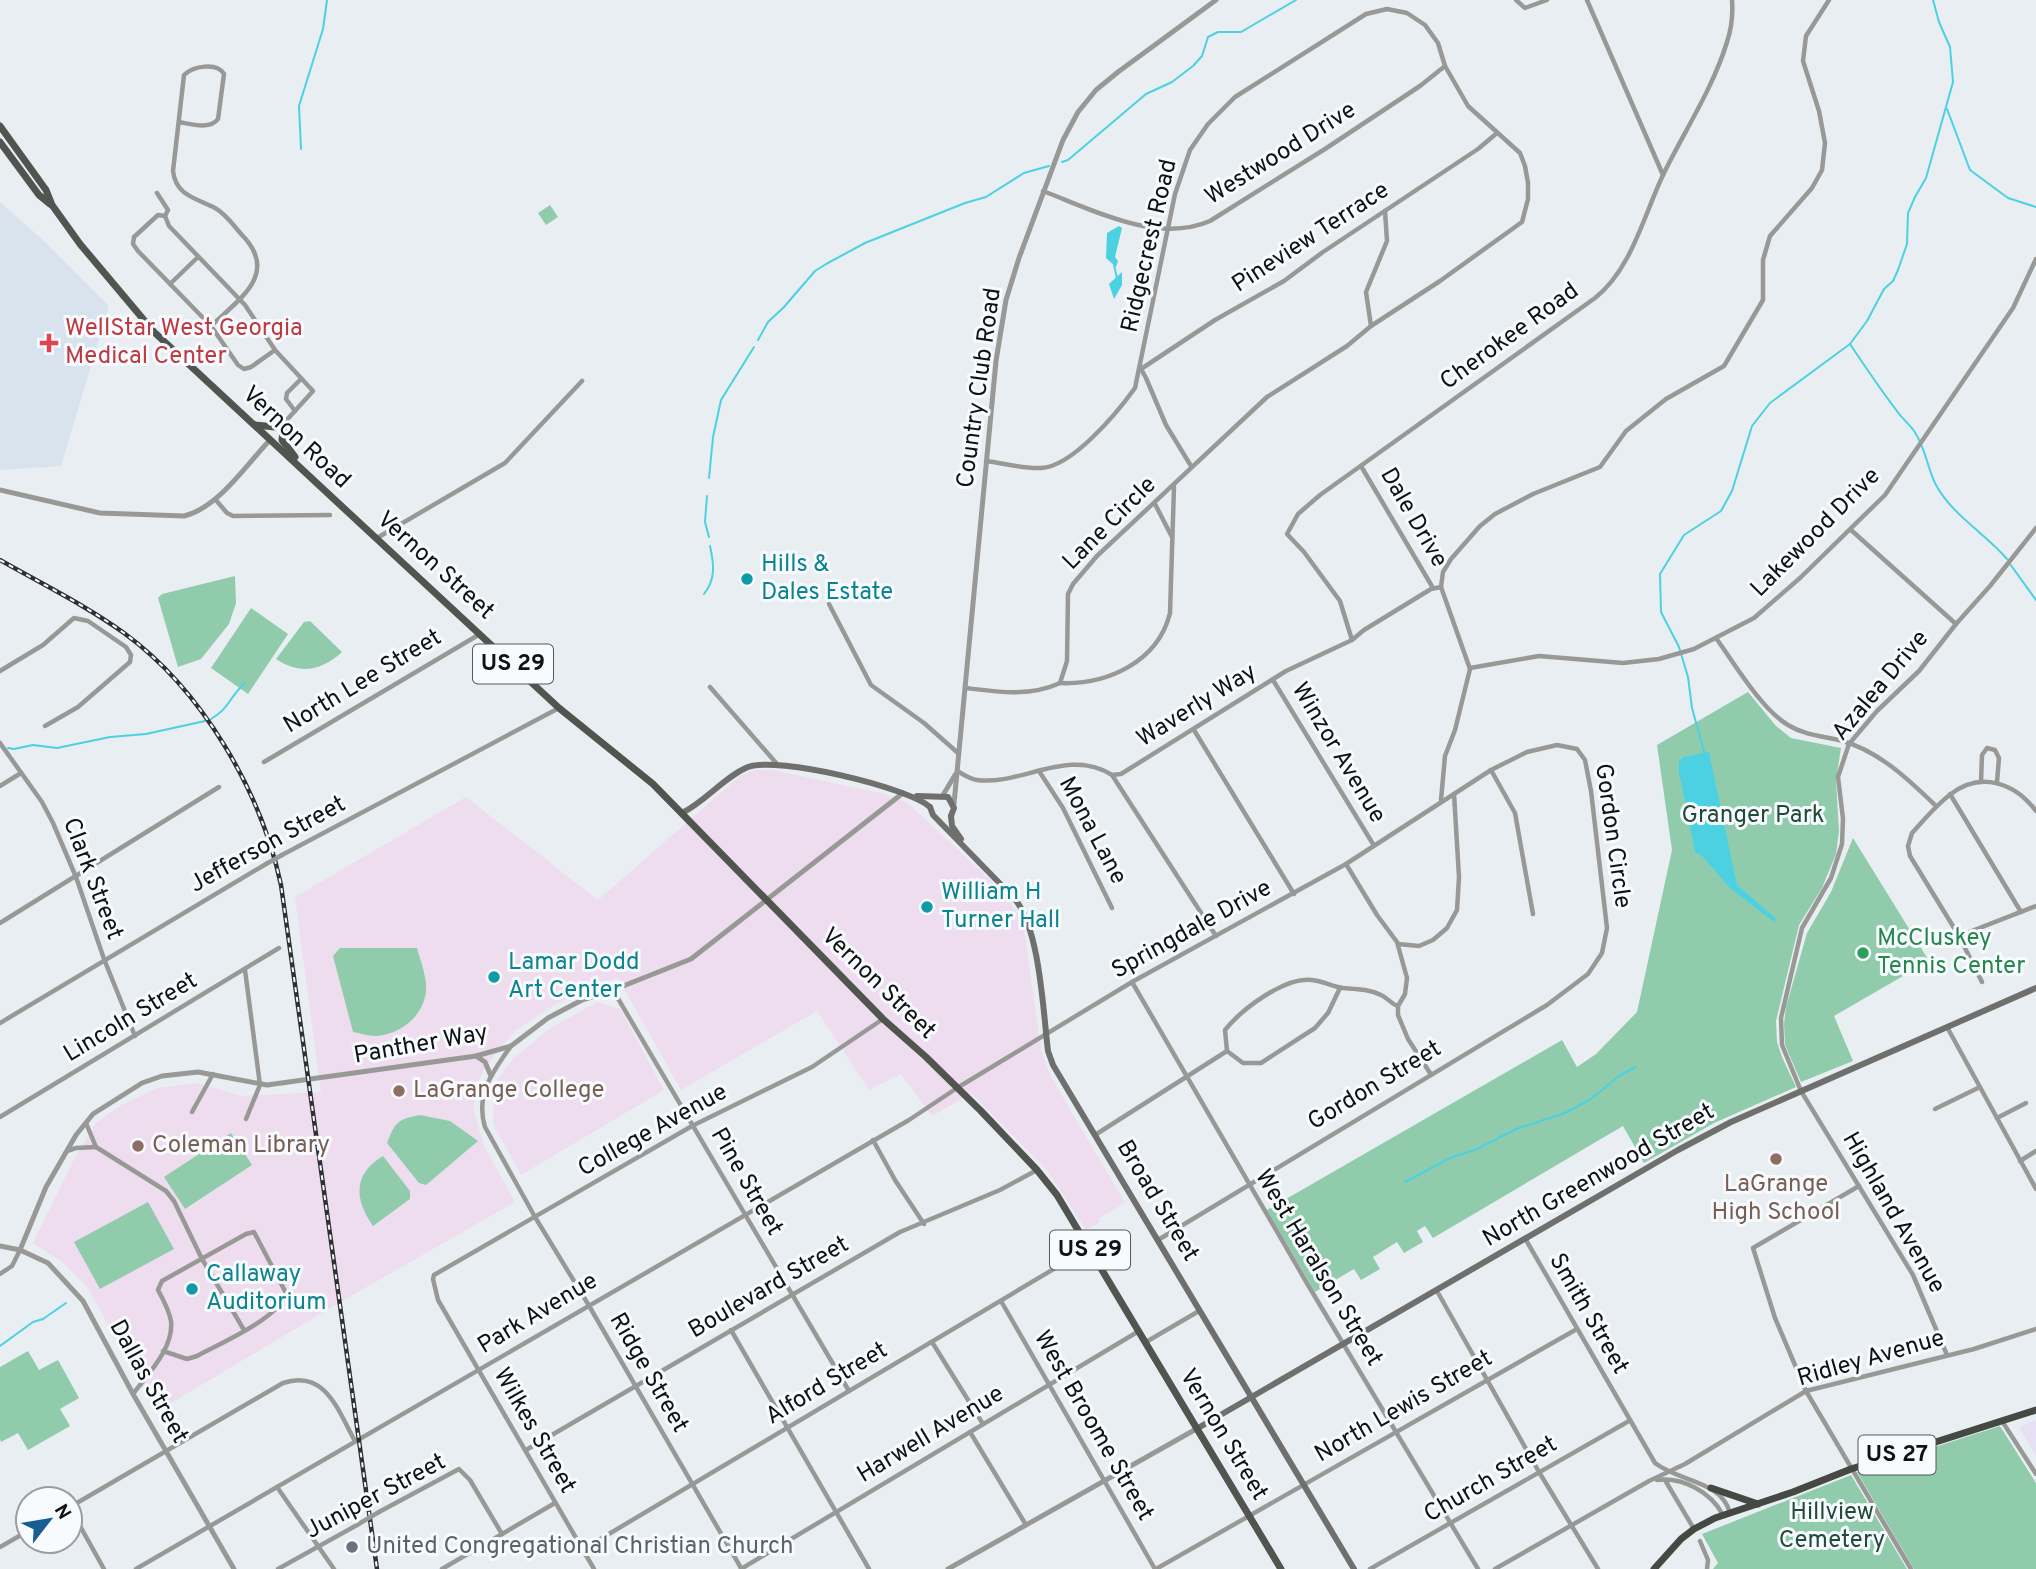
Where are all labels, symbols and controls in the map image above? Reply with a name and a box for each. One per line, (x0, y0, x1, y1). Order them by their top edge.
street label: Westwood Drive (1200, 96, 1362, 212)
street label: Ridgecrest Road (1115, 156, 1185, 336)
street label: Pineview Terrace (1227, 176, 1395, 300)
street label: Cherokee Road (1435, 277, 1585, 397)
street label: Country Club Road (951, 286, 1009, 490)
place label: WellStar West Georgia Medical Center (65, 314, 303, 372)
marker: WellStar West Georgia Medical Center (39, 333, 59, 353)
street label: Vernon Road (235, 380, 357, 496)
street label: Lakewood Drive (1745, 462, 1887, 604)
street label: Dale Drive (1372, 463, 1454, 573)
street label: Lane Circle (1057, 471, 1163, 577)
street label: Vernon Street (370, 505, 500, 627)
place label: Hills & Dales Estate (761, 550, 893, 608)
marker: Hills & Dales Estate (739, 571, 755, 587)
street label: North Lee Street (278, 623, 448, 741)
street label: Azalea Drive (1826, 625, 1936, 747)
road number: US 29 (473, 644, 553, 684)
street label: Waverly Way (1132, 657, 1262, 755)
street label: Winzor Avenue (1284, 677, 1392, 829)
street label: Gordon Circle (1587, 762, 1637, 910)
street label: Mona Lane (1051, 772, 1133, 890)
street label: Jefferson Street (185, 790, 351, 900)
park label: Granger Park (1681, 801, 1825, 831)
street label: Clark Street (55, 814, 129, 944)
street label: Springdale Drive (1107, 874, 1277, 986)
place label: William H Turner Hall (941, 878, 1060, 936)
marker: William H Turner Hall (919, 899, 935, 915)
street label: Vernon Street (814, 922, 942, 1046)
place label: McCluskey Tennis Center (1877, 924, 2026, 982)
marker: McCluskey Tennis Center (1855, 945, 1871, 961)
place label: Lamar Dodd Art Center (508, 948, 640, 1006)
street label: Lincoln Street (59, 966, 203, 1070)
marker: Lamar Dodd Art Center (486, 969, 502, 985)
street label: Panther Way (352, 1018, 490, 1072)
street label: Gordon Street (1303, 1034, 1447, 1138)
place label: LaGrange College (413, 1076, 604, 1106)
street label: College Avenue (573, 1078, 733, 1184)
marker: LaGrange College (391, 1083, 407, 1099)
street label: North Greenwood Street (1478, 1097, 1720, 1255)
street label: Pine Street (703, 1123, 789, 1241)
street label: Highland Avenue (1835, 1127, 1951, 1299)
place label: Coleman Library (152, 1131, 330, 1161)
street label: Broad Street (1109, 1135, 1205, 1267)
marker: Coleman Library (130, 1138, 146, 1154)
marker: LaGrange High School (1768, 1151, 1784, 1167)
street label: West Haralson Street (1247, 1164, 1389, 1372)
place label: LaGrange High School (1712, 1170, 1840, 1228)
street label: Boulevard Street (683, 1230, 855, 1346)
road number: US 29 (1050, 1231, 1130, 1270)
street label: Smith Street (1541, 1248, 1635, 1380)
place label: Callaway Auditorium (206, 1260, 327, 1318)
street label: Park Avenue (473, 1267, 603, 1361)
marker: Callaway Auditorium (184, 1281, 200, 1297)
street label: Ridge Street (602, 1308, 694, 1438)
street label: Dallas Street (102, 1315, 194, 1449)
street label: Ridley Avenue (1794, 1324, 1948, 1394)
street label: West Broome Street (1026, 1325, 1160, 1527)
street label: Alford Street (760, 1336, 894, 1432)
street label: North Lewis Street (1310, 1344, 1498, 1470)
street label: Wilkes Street (486, 1363, 582, 1499)
street label: Vernon Street (1172, 1364, 1274, 1506)
street label: Harwell Avenue (852, 1379, 1010, 1491)
street label: Church Street (1419, 1430, 1563, 1530)
road number: US 27 (1858, 1436, 1936, 1474)
street label: Juniper Street (301, 1447, 451, 1547)
north arrow (14, 1485, 84, 1555)
park label: Hillview Cemetery (1779, 1498, 1885, 1556)
text: N (48, 1500, 76, 1524)
place label: United Congregational Christian Church (366, 1532, 794, 1562)
marker: United Congregational Christian Church (344, 1539, 360, 1555)

